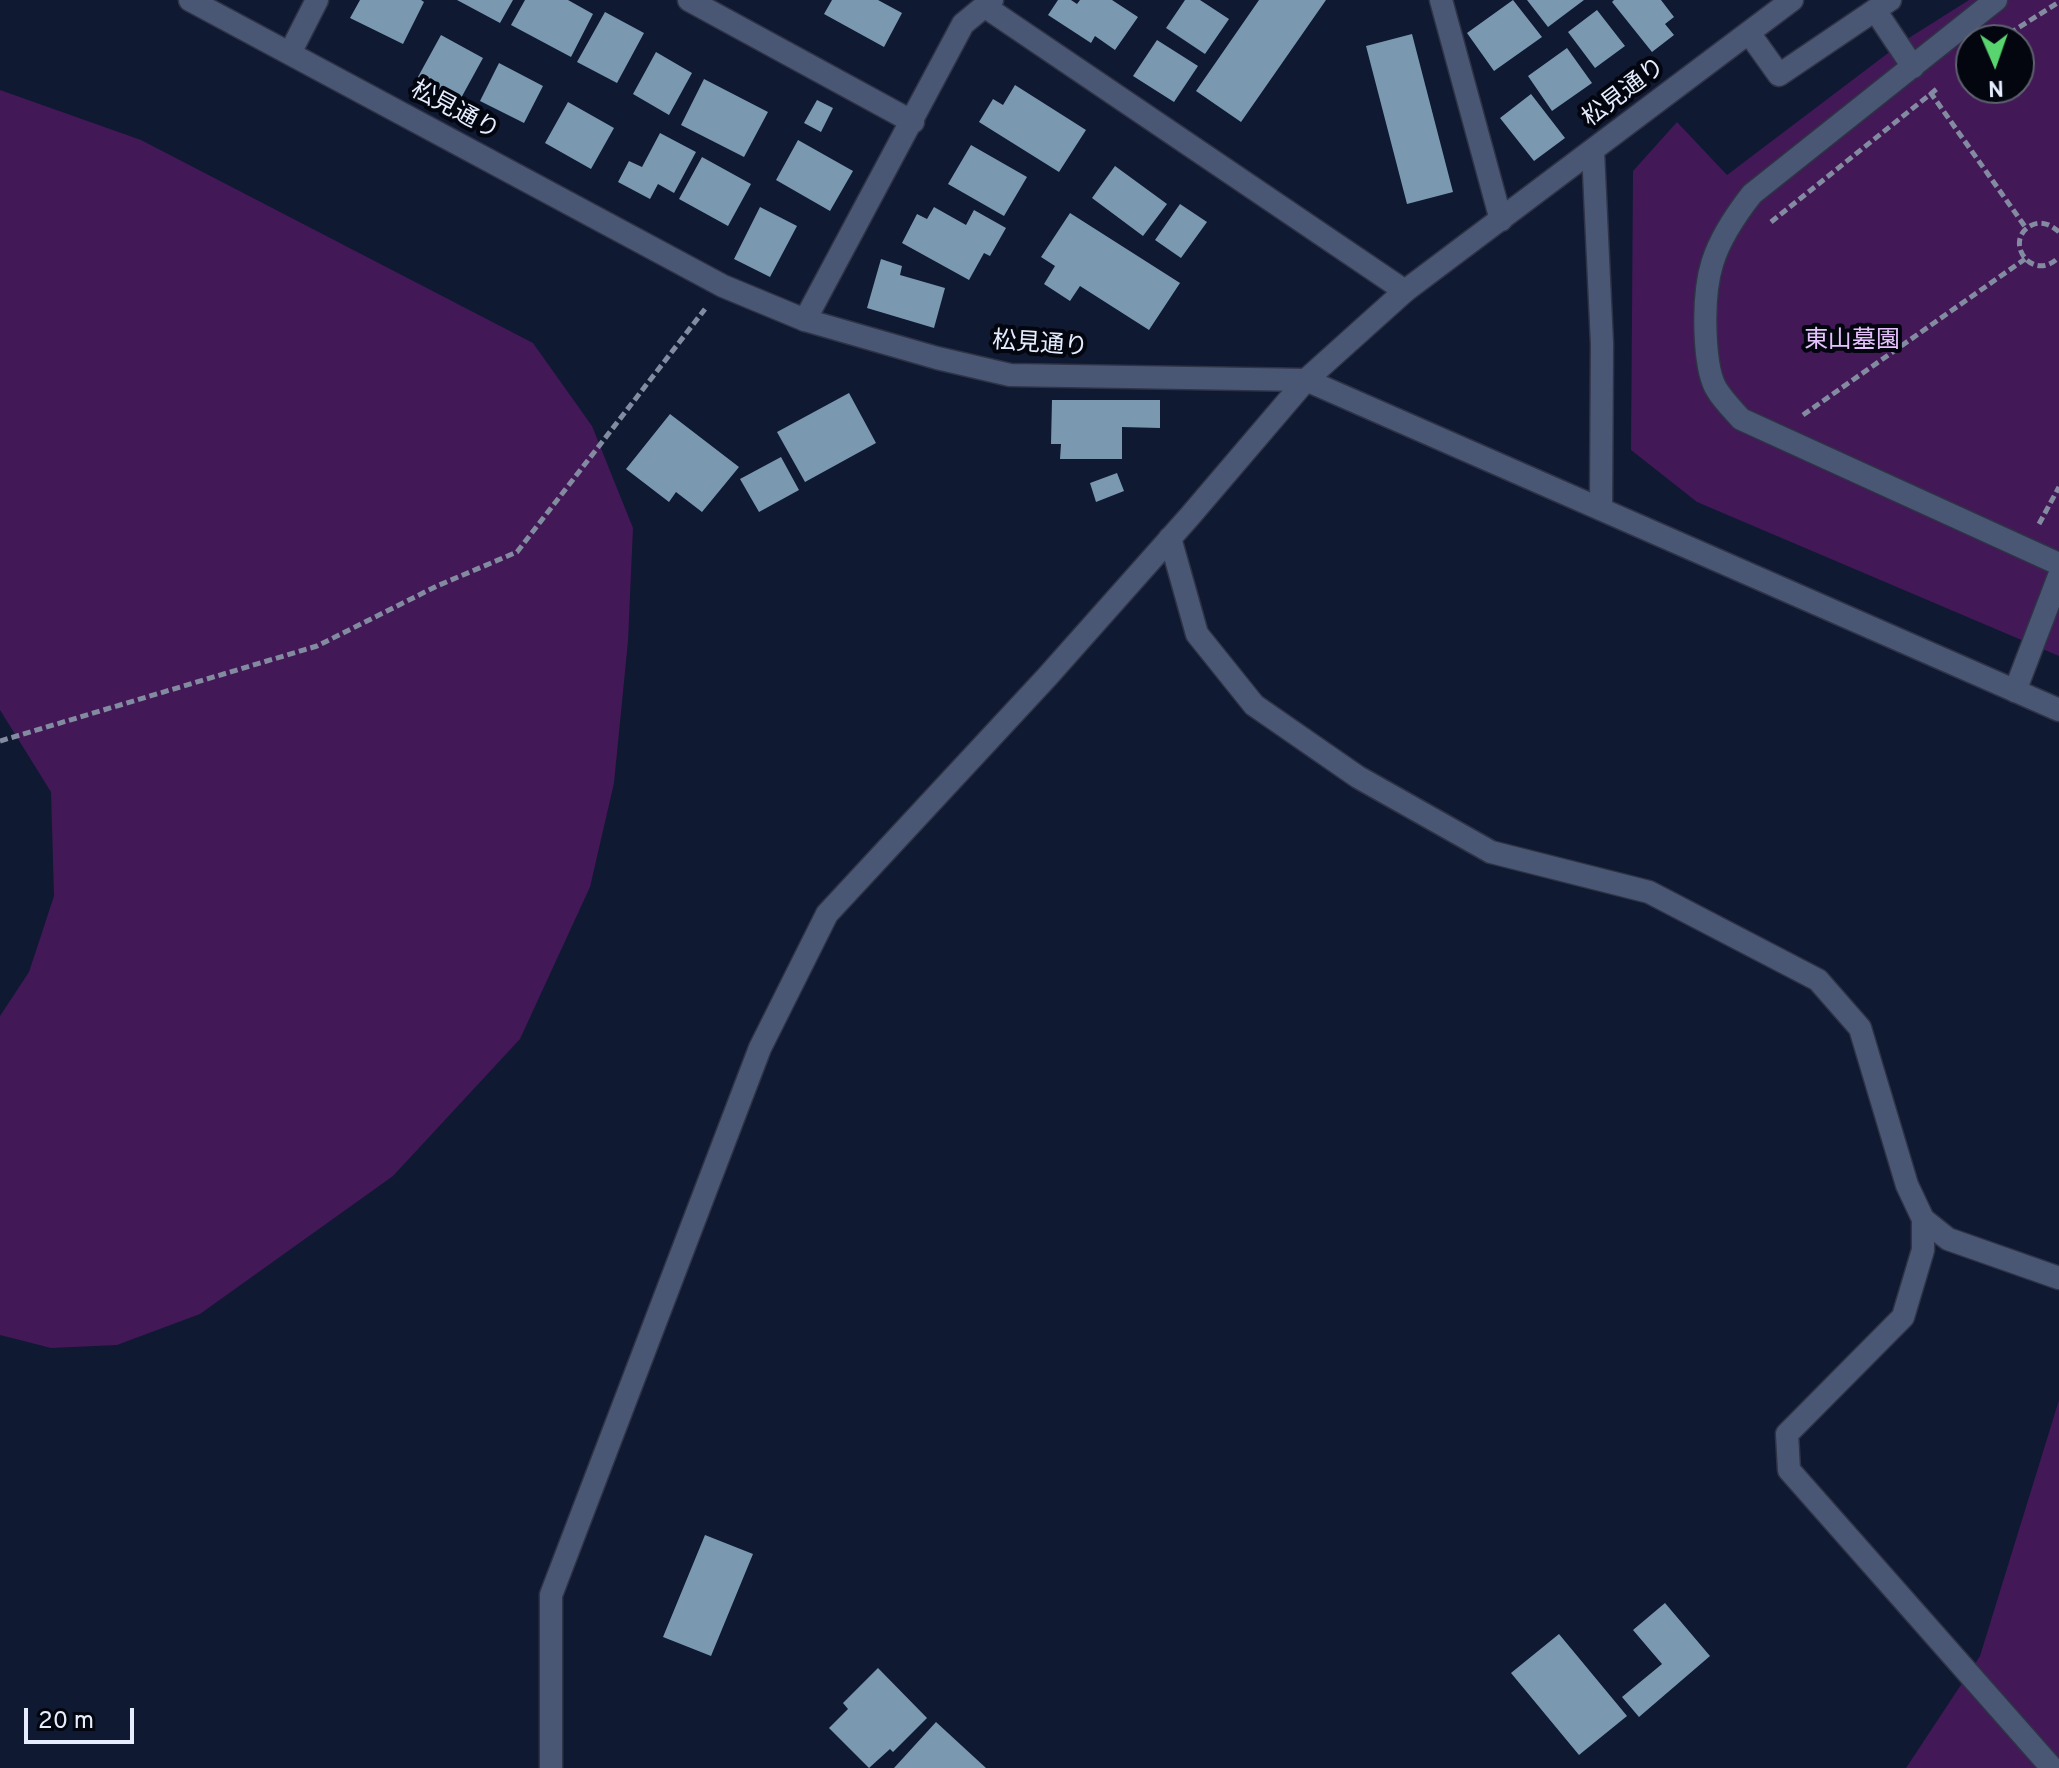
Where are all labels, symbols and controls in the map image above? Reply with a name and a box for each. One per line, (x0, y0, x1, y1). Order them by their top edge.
north arrow (1955, 24, 2035, 104)
street label: 松見通り (1578, 54, 1672, 134)
text: N (1987, 73, 2004, 100)
street label: 松見通り (405, 77, 503, 147)
street label: 松見通り (991, 328, 1089, 364)
park label: 東山墓園 (1804, 328, 1900, 356)
scale bar (28, 1692, 138, 1742)
text: 20 m (38, 1707, 94, 1737)

